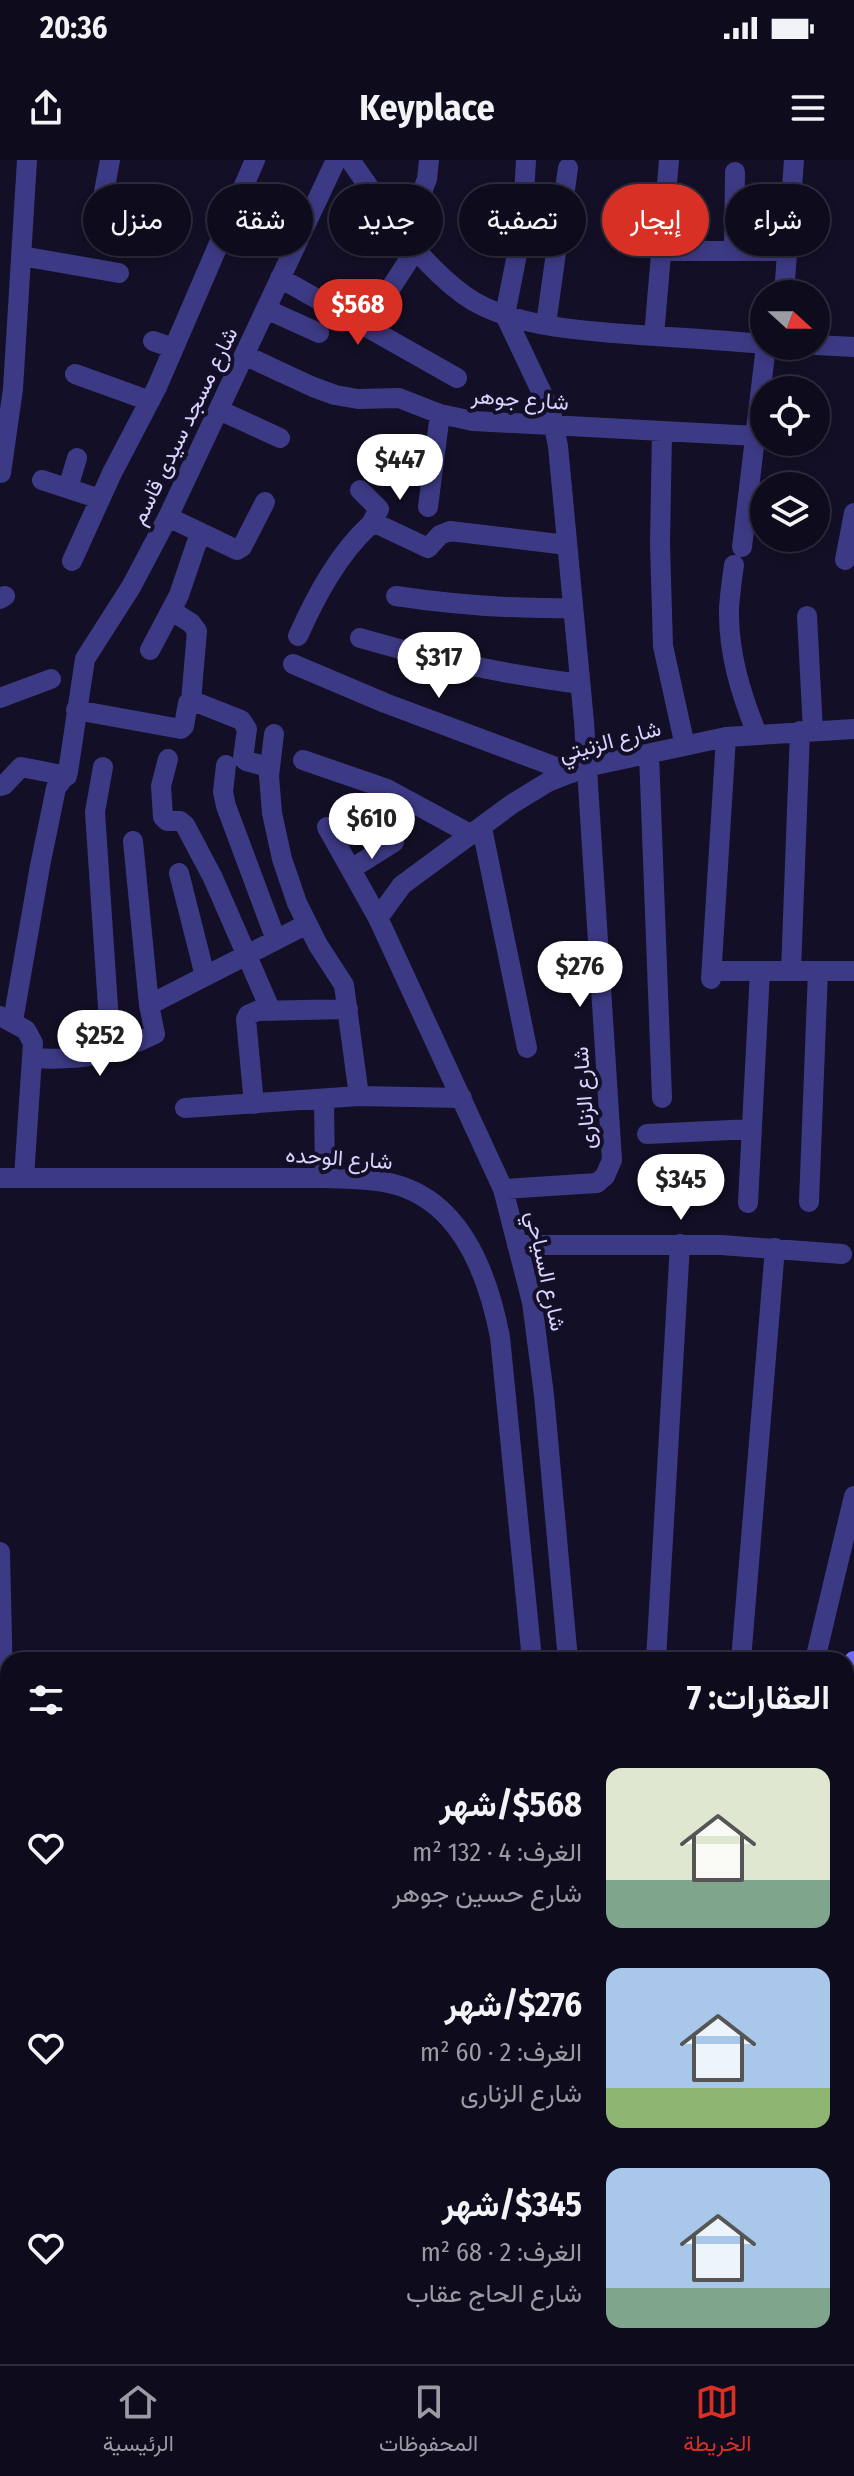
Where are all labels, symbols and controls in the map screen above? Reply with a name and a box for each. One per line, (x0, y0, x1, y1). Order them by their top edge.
text: 20:36 (40, 10, 108, 46)
icon: share (24, 86, 68, 130)
text: Keyplace (359, 86, 495, 130)
icon: menu (786, 86, 830, 130)
chip: منزل (83, 184, 191, 256)
chip: شقة (207, 184, 313, 256)
chip: جديد (329, 184, 443, 256)
chip: تصفية (459, 184, 586, 256)
chip: إيجار (602, 184, 709, 256)
chip: شراء (725, 184, 830, 256)
pin: $568 (311, 279, 405, 347)
north arrow (750, 280, 830, 360)
map controls (750, 280, 830, 552)
text: $568 (331, 289, 385, 320)
street label: شارع مسجد سيدى قاسم (124, 323, 244, 530)
button: locate (750, 376, 830, 456)
street label: شارع جوهر (469, 382, 570, 417)
pin: $447 (353, 434, 447, 502)
text: $447 (375, 444, 425, 475)
button: layers (750, 472, 830, 552)
pin: $317 (392, 632, 486, 700)
text: $317 (416, 642, 462, 673)
street label: شارع الزنيتي (556, 714, 665, 772)
pin: $610 (325, 793, 419, 861)
text: $610 (347, 803, 397, 834)
pin: $276 (533, 941, 627, 1009)
text: $276 (556, 951, 604, 982)
pin: $252 (53, 1010, 147, 1078)
text: $252 (75, 1020, 125, 1051)
street label: شارع الزنارى (567, 1046, 602, 1150)
street label: شارع الوحده (284, 1141, 393, 1176)
pin: $345 (634, 1154, 728, 1222)
text: $345 (655, 1164, 707, 1195)
street label: شارع السياحي (515, 1208, 572, 1335)
text: العقارات: 7 (687, 1677, 830, 1718)
icon: filters (24, 1678, 68, 1722)
text: $568/شهر (439, 1784, 582, 1825)
icon: home (670, 1800, 766, 1896)
icon: heart (24, 1826, 68, 1870)
text: الغرف: 4 · 132 m² (412, 1837, 582, 1868)
text: شارع حسين جوهر (392, 1878, 582, 1909)
text: $276/شهر (445, 1984, 582, 2025)
icon: home (670, 2000, 766, 2096)
icon: heart (24, 2026, 68, 2070)
text: الغرف: 2 · 60 m² (420, 2037, 582, 2068)
text: شارع الزنارى (460, 2078, 582, 2109)
text: $345/شهر (442, 2184, 582, 2225)
icon: home (670, 2200, 766, 2296)
icon: heart (24, 2226, 68, 2270)
text: الغرف: 2 · 68 m² (421, 2237, 582, 2268)
text: شارع الحاج عقاب (406, 2278, 582, 2309)
tab: الرئيسية (103, 2380, 174, 2463)
tab: المحفوظات (379, 2380, 478, 2463)
tab: الخريطة (683, 2380, 751, 2463)

